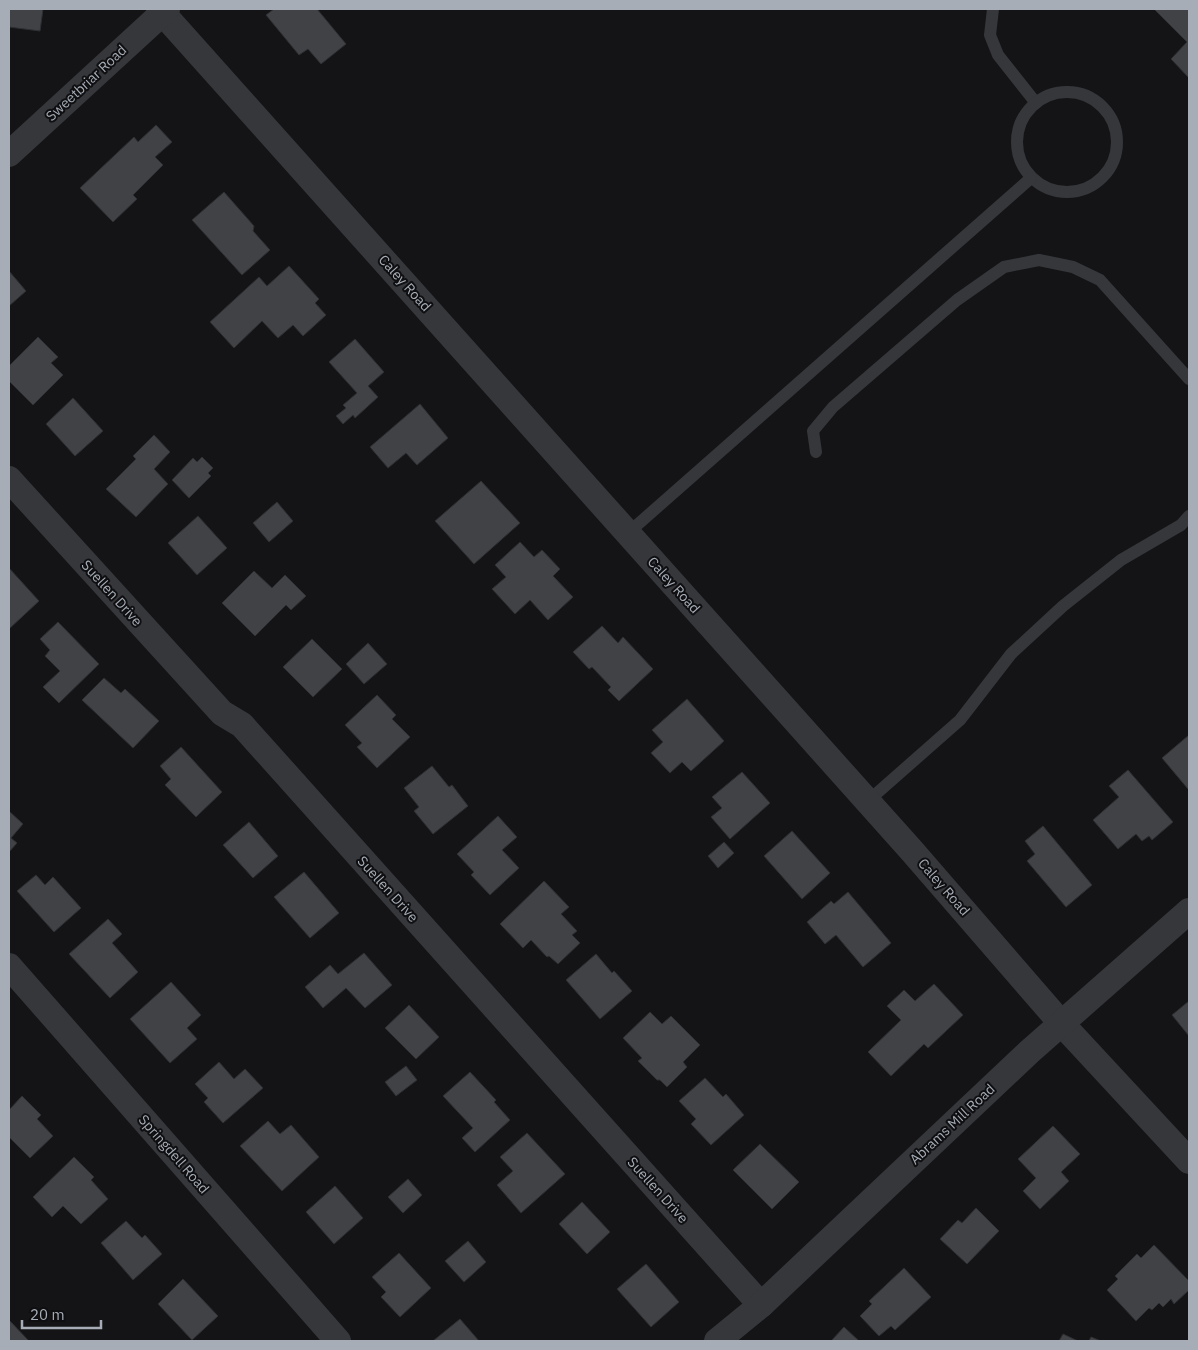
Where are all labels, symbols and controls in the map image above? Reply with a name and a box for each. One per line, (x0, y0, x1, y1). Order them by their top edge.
street label: Sweetbriar Road (42, 41, 130, 125)
street label: Caley Road (375, 251, 435, 315)
street label: Caley Road (644, 553, 704, 617)
street label: Suellen Drive (78, 556, 147, 630)
street label: Suellen Drive (354, 852, 423, 926)
street label: Caley Road (914, 855, 974, 919)
street label: Abrams Mill Road (906, 1080, 998, 1168)
street label: Springdell Road (135, 1111, 213, 1197)
street label: Suellen Drive (624, 1153, 693, 1227)
scale bar (22, 1298, 101, 1330)
text: 20 m (30, 1305, 65, 1324)

